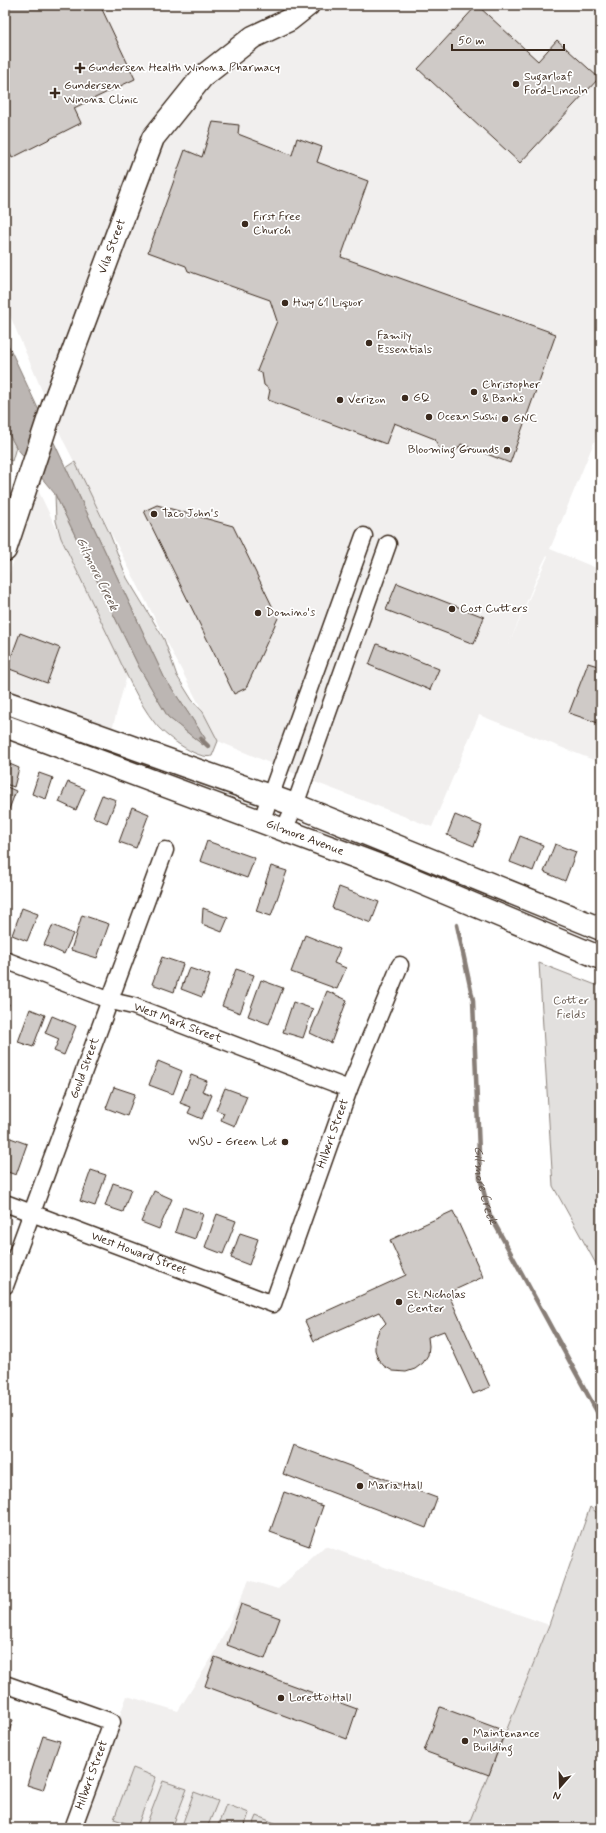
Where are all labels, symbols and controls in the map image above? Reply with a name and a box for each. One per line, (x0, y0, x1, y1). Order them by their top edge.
scale bar (452, 26, 564, 52)
text: 50 m (458, 33, 485, 49)
place label: Gundersen Health Winona Pharmacy (88, 60, 280, 76)
marker: Gundersen Health Winona Pharmacy (75, 63, 85, 73)
place label: Sugarloaf Ford-Lincoln (524, 69, 588, 99)
place label: Gundersen Winona Clinic (64, 78, 139, 108)
marker: Sugarloaf Ford-Lincoln (511, 79, 521, 89)
marker: Gundersen Winona Clinic (49, 87, 61, 99)
place label: First Free Church (253, 209, 300, 239)
street label: Vila Street (95, 216, 130, 276)
marker: First Free Church (240, 219, 250, 229)
place label: Hwy 61 Liquor (293, 295, 363, 311)
marker: Hwy 61 Liquor (280, 298, 290, 308)
place label: Family Essentials (377, 328, 432, 358)
marker: Family Essentials (364, 338, 374, 348)
place label: Christopher & Banks (482, 377, 541, 407)
marker: Christopher & Banks (469, 387, 479, 397)
place label: GQ (413, 390, 430, 406)
place label: Verizon (348, 392, 386, 408)
marker: GQ (400, 393, 410, 403)
marker: Verizon (335, 395, 345, 405)
place label: Ocean Sushi (437, 409, 498, 425)
place label: GNC (513, 411, 537, 427)
marker: Ocean Sushi (424, 412, 434, 422)
marker: GNC (500, 414, 510, 424)
place label: Blooming Grounds (408, 442, 499, 459)
marker: Blooming Grounds (502, 445, 512, 455)
place label: Taco John's (162, 506, 219, 522)
marker: Taco John's (149, 509, 159, 519)
water label: Gilmore Creek (72, 534, 123, 615)
place label: Cost Cutters (460, 601, 528, 617)
marker: Cost Cutters (447, 604, 457, 614)
place label: Domino's (266, 605, 316, 621)
marker: Domino's (253, 608, 263, 618)
street label: Gilmore Avenue (263, 816, 346, 860)
park label: Cotter Fields (553, 993, 589, 1023)
street label: West Mark Street (131, 999, 224, 1047)
street label: Gould Street (66, 1035, 103, 1101)
street label: Hilbert Street (313, 1096, 353, 1171)
place label: WSU - Green Lot (189, 1134, 278, 1150)
marker: WSU - Green Lot (280, 1137, 290, 1147)
water label: Gilmore Creek (470, 1146, 503, 1229)
street label: West Howard Street (89, 1228, 189, 1279)
place label: St. Nicholas Center (407, 1287, 466, 1317)
marker: St. Nicholas Center (394, 1297, 404, 1307)
place label: Maria Hall (368, 1478, 422, 1494)
marker: Maria Hall (355, 1481, 365, 1491)
place label: Loretto Hall (289, 1690, 351, 1706)
marker: Loretto Hall (276, 1693, 286, 1703)
place label: Maintenance Building (473, 1726, 539, 1757)
marker: Maintenance Building (460, 1736, 470, 1746)
street label: Hilbert Street (72, 1738, 112, 1812)
north arrow (540, 1767, 580, 1807)
text: N (551, 1788, 563, 1803)

